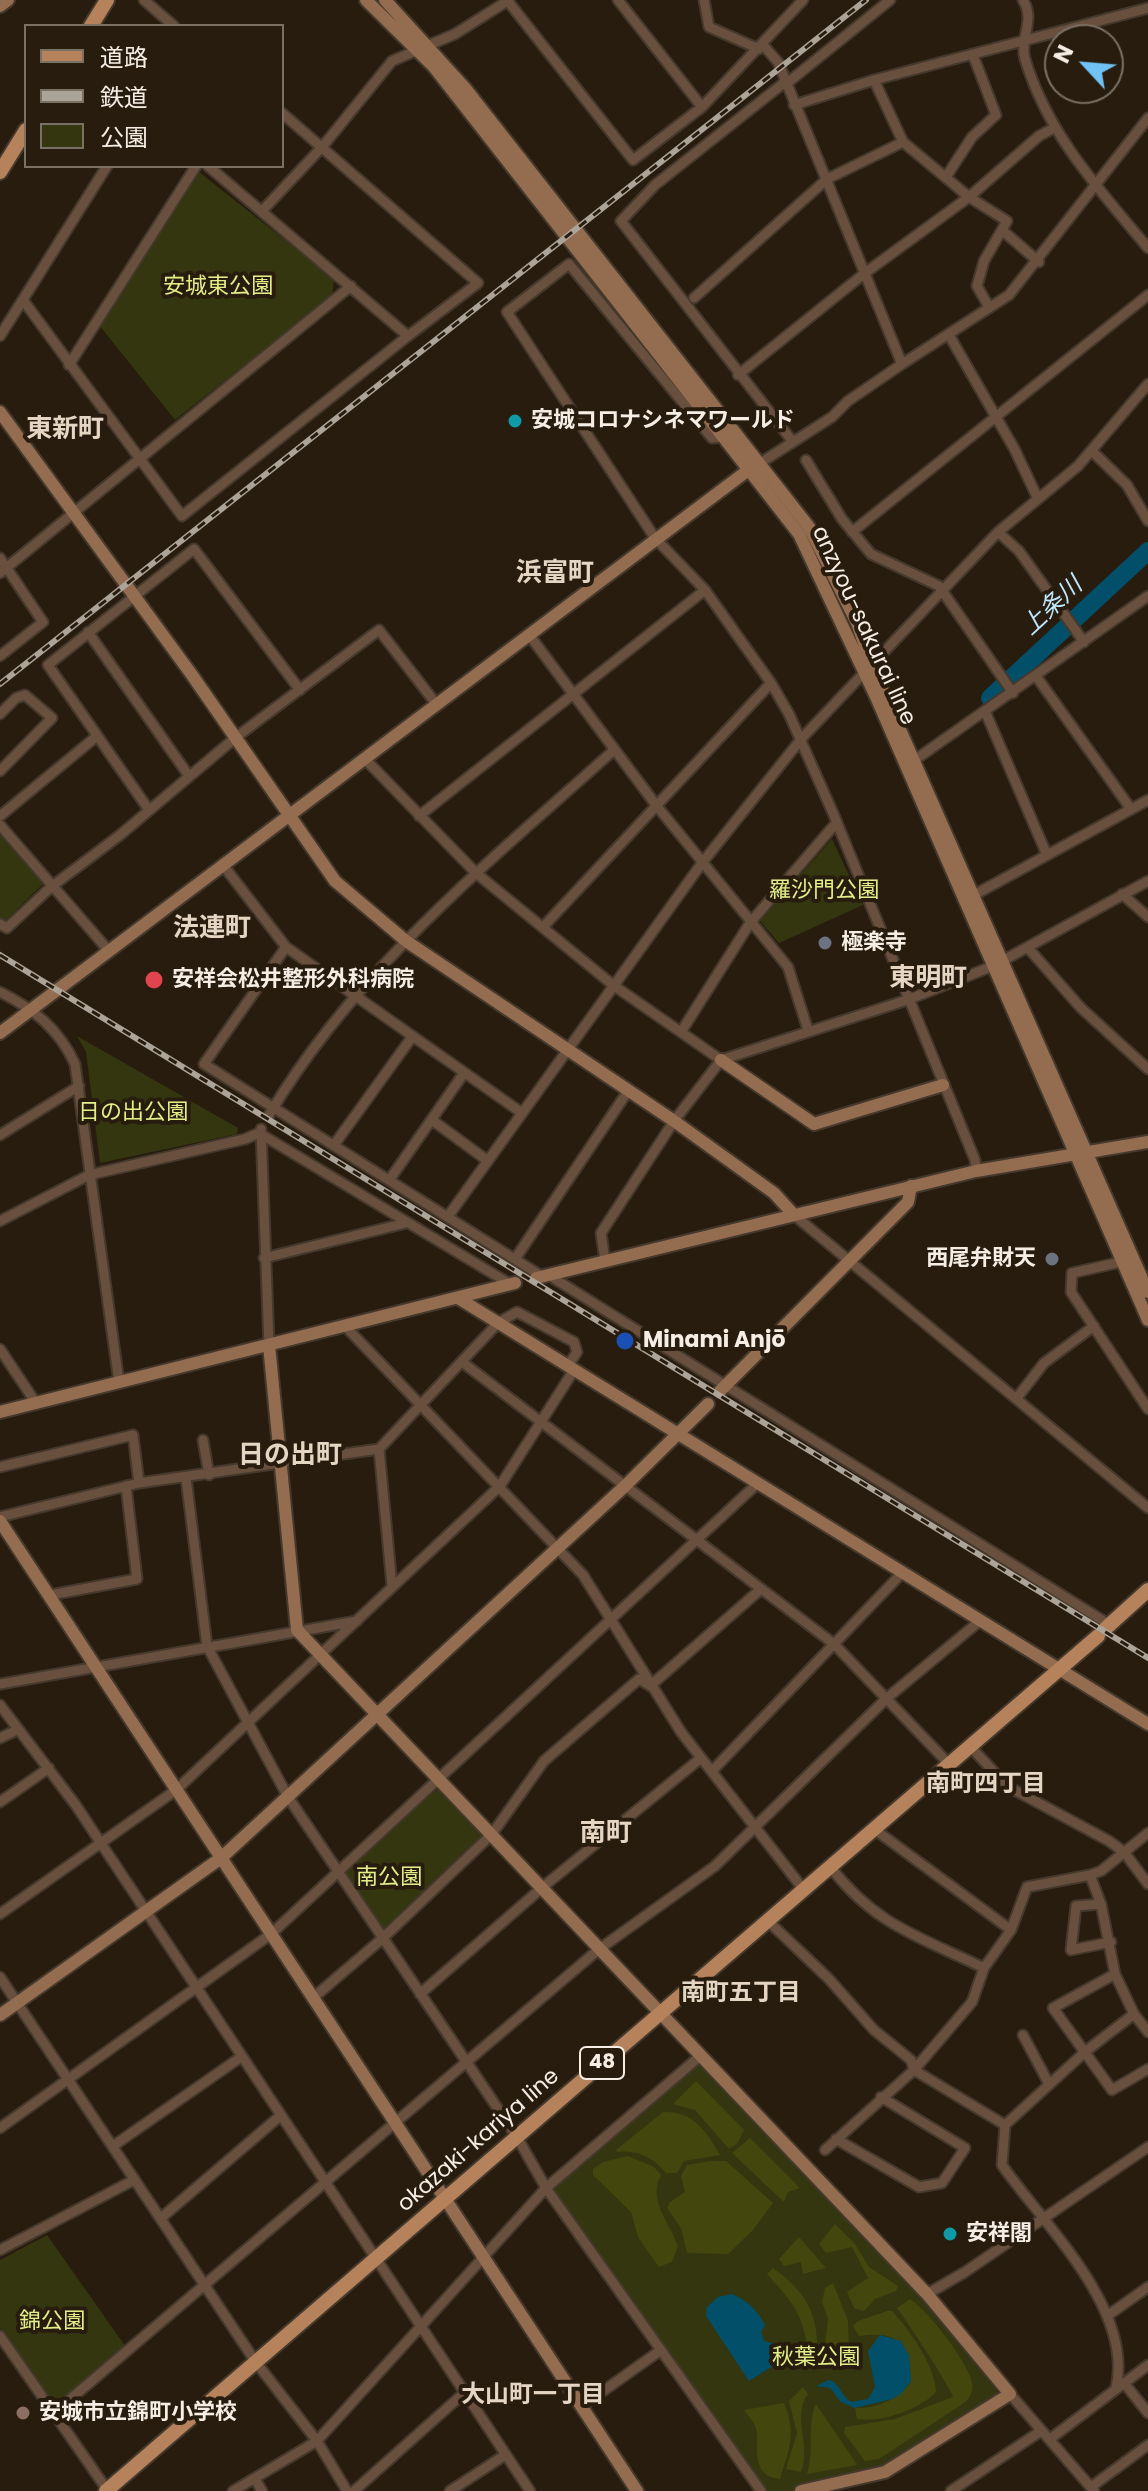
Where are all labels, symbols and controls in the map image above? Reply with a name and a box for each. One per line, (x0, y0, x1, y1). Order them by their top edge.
legend (24, 24, 284, 168)
north arrow (1044, 24, 1124, 104)
text: N (1046, 40, 1081, 68)
text: 道路 (100, 41, 148, 74)
text: 鉄道 (100, 81, 148, 114)
text: 公園 (100, 121, 148, 154)
park label: 安城東公園 (163, 274, 273, 300)
place label: 安城コロナシネマワールド (531, 408, 795, 434)
marker: 安城コロナシネマワールド (506, 412, 524, 430)
district label: 東新町 (26, 414, 104, 446)
street label: anzyou-sakurai line (805, 522, 921, 730)
district label: 浜富町 (516, 558, 594, 590)
water label: 上条川 (1017, 572, 1089, 642)
park label: 羅沙門公園 (769, 878, 879, 904)
district label: 法連町 (173, 913, 251, 945)
place label: 極楽寺 (841, 930, 907, 956)
marker: 極楽寺 (816, 934, 834, 952)
district label: 東明町 (889, 963, 967, 995)
place label: 安祥会松井整形外科病院 (172, 967, 414, 993)
marker: 安祥会松井整形外科病院 (143, 969, 165, 991)
park label: 日の出公園 (78, 1100, 188, 1126)
place label: 西尾弁財天 (926, 1246, 1036, 1272)
marker: 西尾弁財天 (1043, 1250, 1061, 1268)
place label: Minami Anjō (643, 1328, 785, 1354)
marker: Minami Anjō (614, 1330, 636, 1352)
district label: 日の出町 (238, 1440, 342, 1472)
district label: 南町四丁目 (926, 1771, 1046, 1799)
district label: 南町 (580, 1818, 632, 1850)
park label: 南公園 (356, 1865, 422, 1891)
district label: 南町五丁目 (681, 1980, 801, 2008)
road number: 48 (580, 2047, 624, 2079)
street label: okazaki-kariya line (393, 2064, 565, 2218)
place label: 安祥閣 (966, 2221, 1032, 2247)
marker: 安祥閣 (941, 2225, 959, 2243)
park label: 錦公園 (19, 2309, 85, 2335)
park label: 秋葉公園 (772, 2345, 860, 2371)
district label: 大山町一丁目 (461, 2382, 605, 2410)
place label: 安城市立錦町小学校 (39, 2400, 237, 2426)
marker: 安城市立錦町小学校 (14, 2404, 32, 2422)

